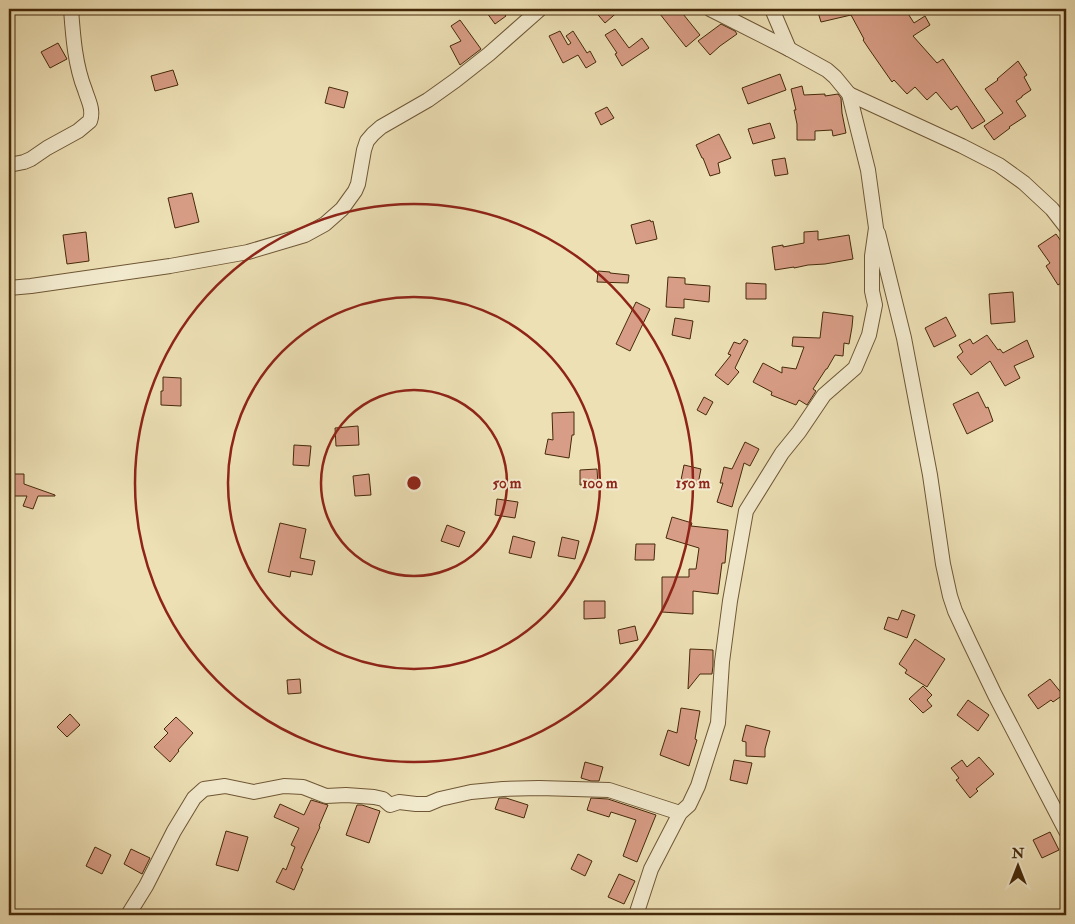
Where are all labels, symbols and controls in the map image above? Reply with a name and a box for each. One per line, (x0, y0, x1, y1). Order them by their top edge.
centre of rings (405, 474, 423, 492)
text: 50 m (493, 474, 522, 493)
text: 100 m (582, 474, 618, 493)
text: 150 m (676, 474, 710, 493)
north arrow (992, 842, 1042, 892)
text: N (1011, 845, 1025, 862)

